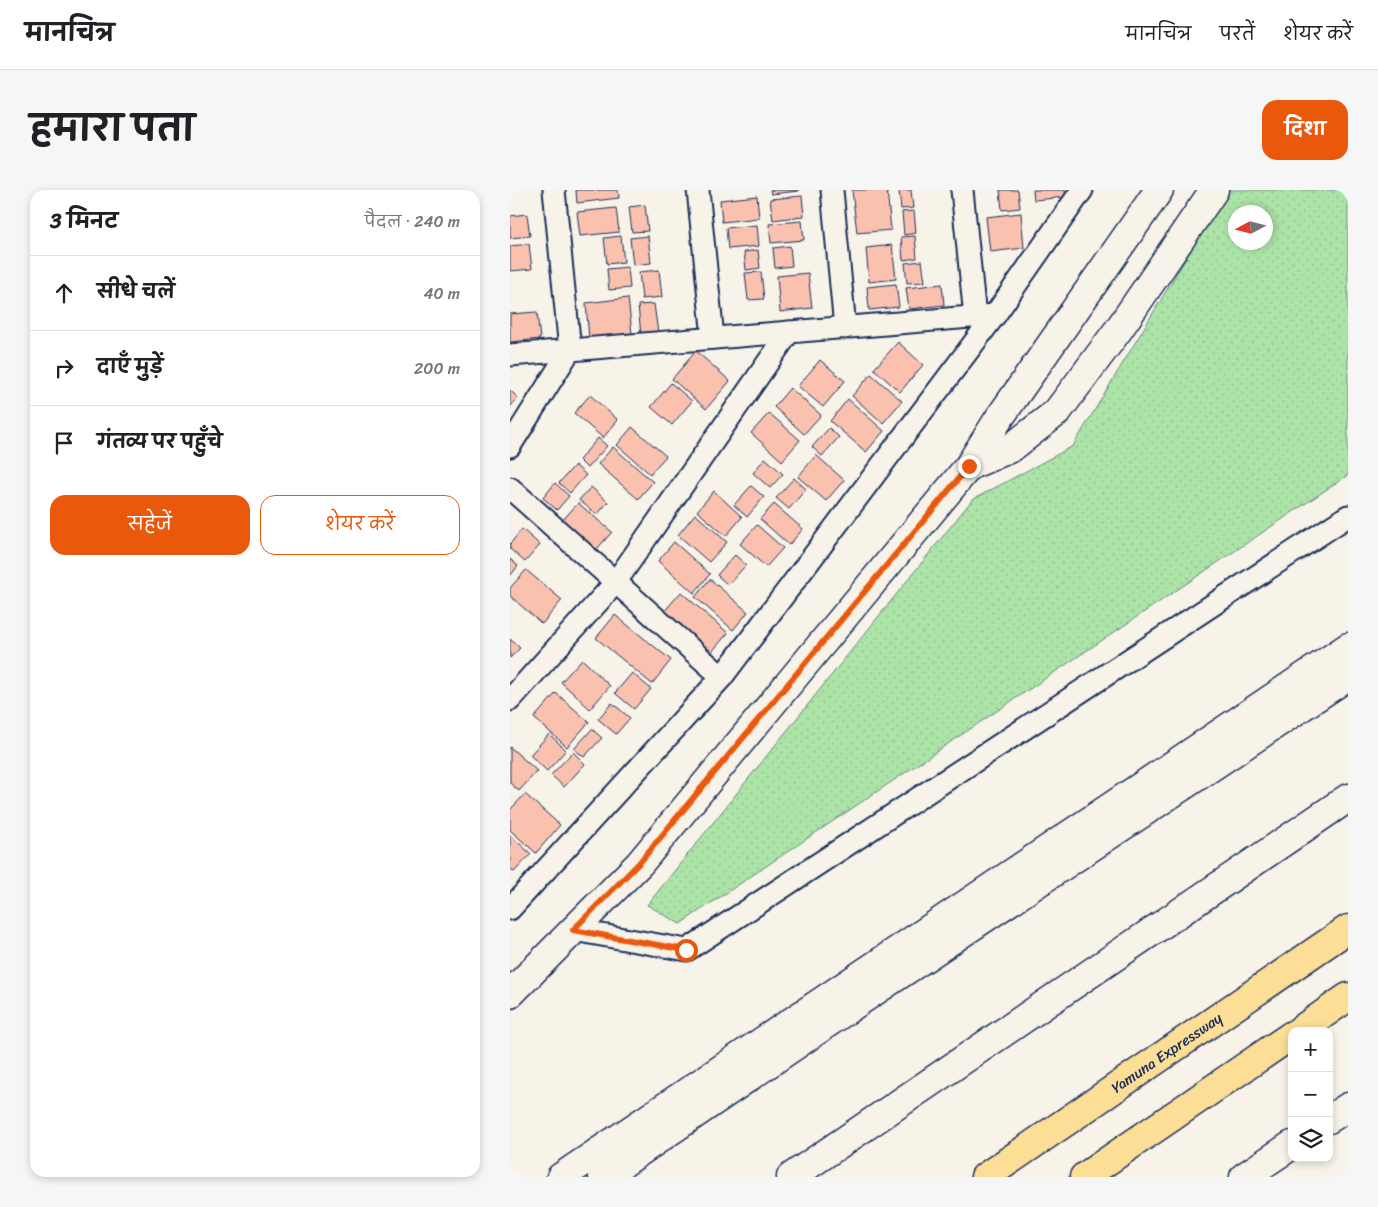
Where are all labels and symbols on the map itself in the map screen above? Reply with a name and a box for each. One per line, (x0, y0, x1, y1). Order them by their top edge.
north arrow (1228, 205, 1273, 250)
route end (958, 455, 981, 478)
route start (675, 939, 698, 962)
street label: Yamuna Expressway (1106, 1005, 1228, 1100)

